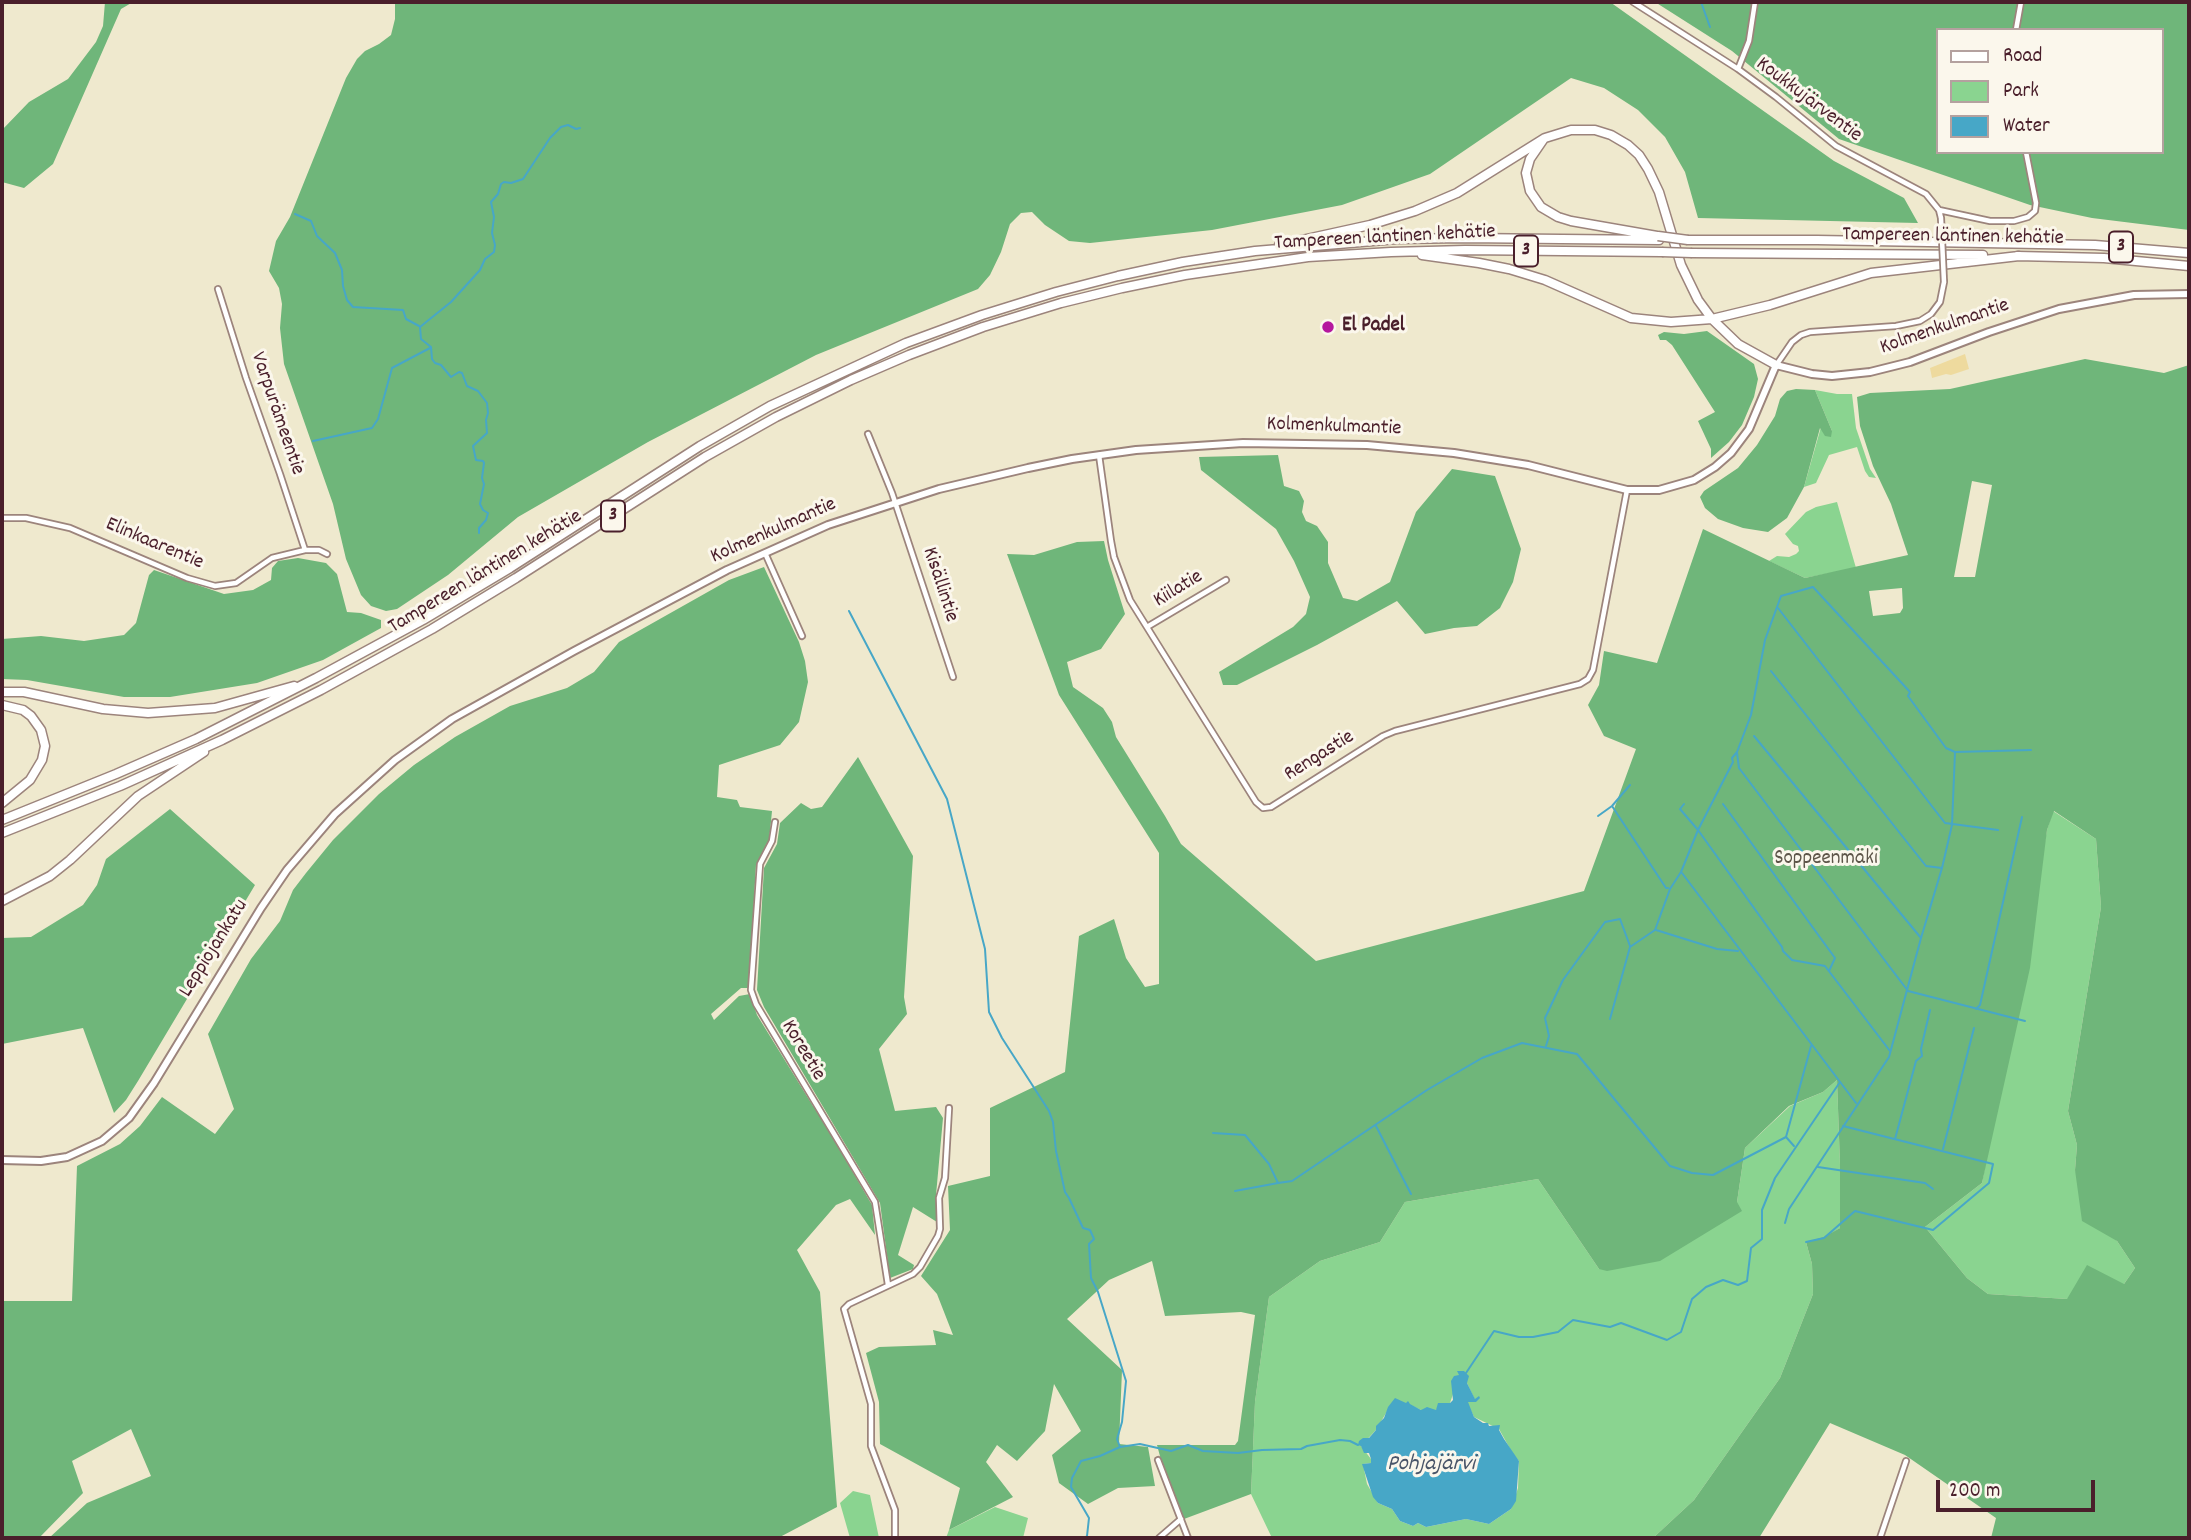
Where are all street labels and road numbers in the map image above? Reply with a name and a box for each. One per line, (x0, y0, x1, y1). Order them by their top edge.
street label: Koukkujärventie (1750, 53, 1866, 149)
street label: Tampereen läntinen kehätie (1274, 221, 1496, 257)
street label: Tampereen läntinen kehätie (1842, 223, 2064, 253)
road number: 3 (2109, 232, 2133, 262)
road number: 3 (1514, 235, 1538, 266)
street label: Kolmenkulmantie (1877, 294, 2013, 362)
street label: Varpurämeentie (243, 349, 309, 479)
street label: Kolmenkulmantie (1266, 413, 1402, 443)
street label: Kolmenkulmantie (707, 493, 841, 571)
road number: 3 (601, 500, 625, 531)
street label: Tampereen läntinen kehätie (385, 505, 587, 641)
street label: Elinkaarentie (101, 513, 207, 577)
street label: Kisällintie (915, 544, 963, 626)
street label: Kiilatie (1150, 566, 1208, 614)
street label: Rengastie (1280, 726, 1360, 788)
street label: Leppiojankatu (175, 895, 255, 1003)
street label: Koreetie (774, 1016, 830, 1086)

